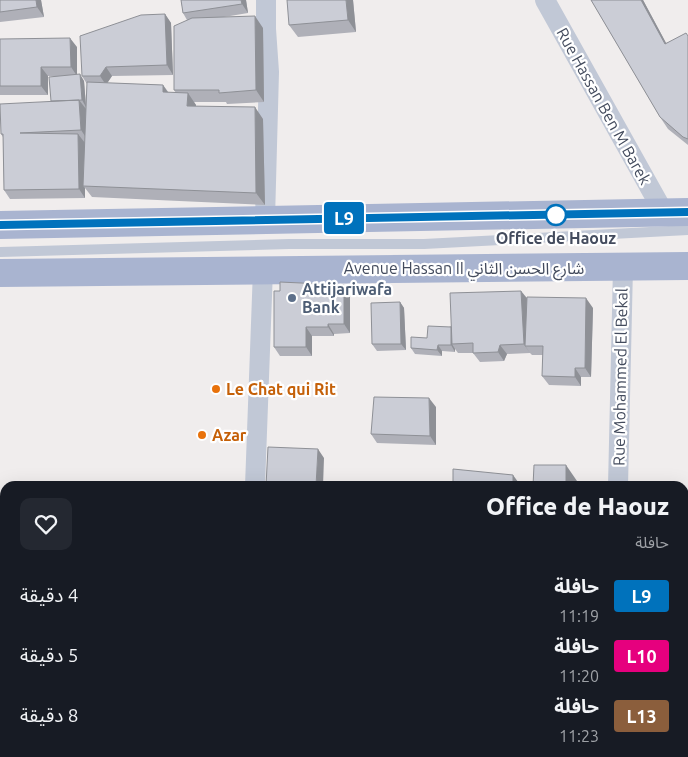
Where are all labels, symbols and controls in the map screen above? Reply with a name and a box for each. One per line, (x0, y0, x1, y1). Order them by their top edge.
street label: Rue Hassan Ben M Barek (553, 24, 655, 188)
line badge: L9 (322, 202, 366, 234)
marker: Office de Haouz (545, 204, 567, 226)
text: L9 (334, 208, 354, 228)
place label: Office de Haouz (496, 229, 616, 247)
street label: Avenue Hassan II شارع الحسن الثاني (344, 259, 584, 281)
place label: Attijariwafa Bank (302, 280, 392, 316)
street label: Rue Mohammed El Bekal (609, 288, 631, 466)
marker: Attijariwafa Bank (286, 292, 298, 304)
place label: Le Chat qui Rit (226, 380, 336, 398)
marker: Le Chat qui Rit (210, 383, 222, 395)
place label: Azar (212, 426, 247, 444)
marker: Azar (196, 429, 208, 441)
text: Office de Haouz (486, 493, 669, 520)
button: heart (20, 498, 72, 550)
text: حافلة (635, 533, 669, 551)
text: حافلة (554, 575, 599, 597)
text: 4 دقيقة (20, 584, 78, 606)
text: L9 (631, 586, 652, 606)
text: 11:19 (559, 607, 599, 625)
text: حافلة (554, 635, 599, 657)
text: 5 دقيقة (20, 644, 78, 666)
text: L10 (626, 646, 657, 666)
text: 11:20 (559, 667, 599, 685)
text: حافلة (554, 695, 599, 717)
text: 8 دقيقة (20, 704, 78, 726)
text: L13 (626, 706, 657, 726)
text: 11:23 (559, 727, 599, 745)

